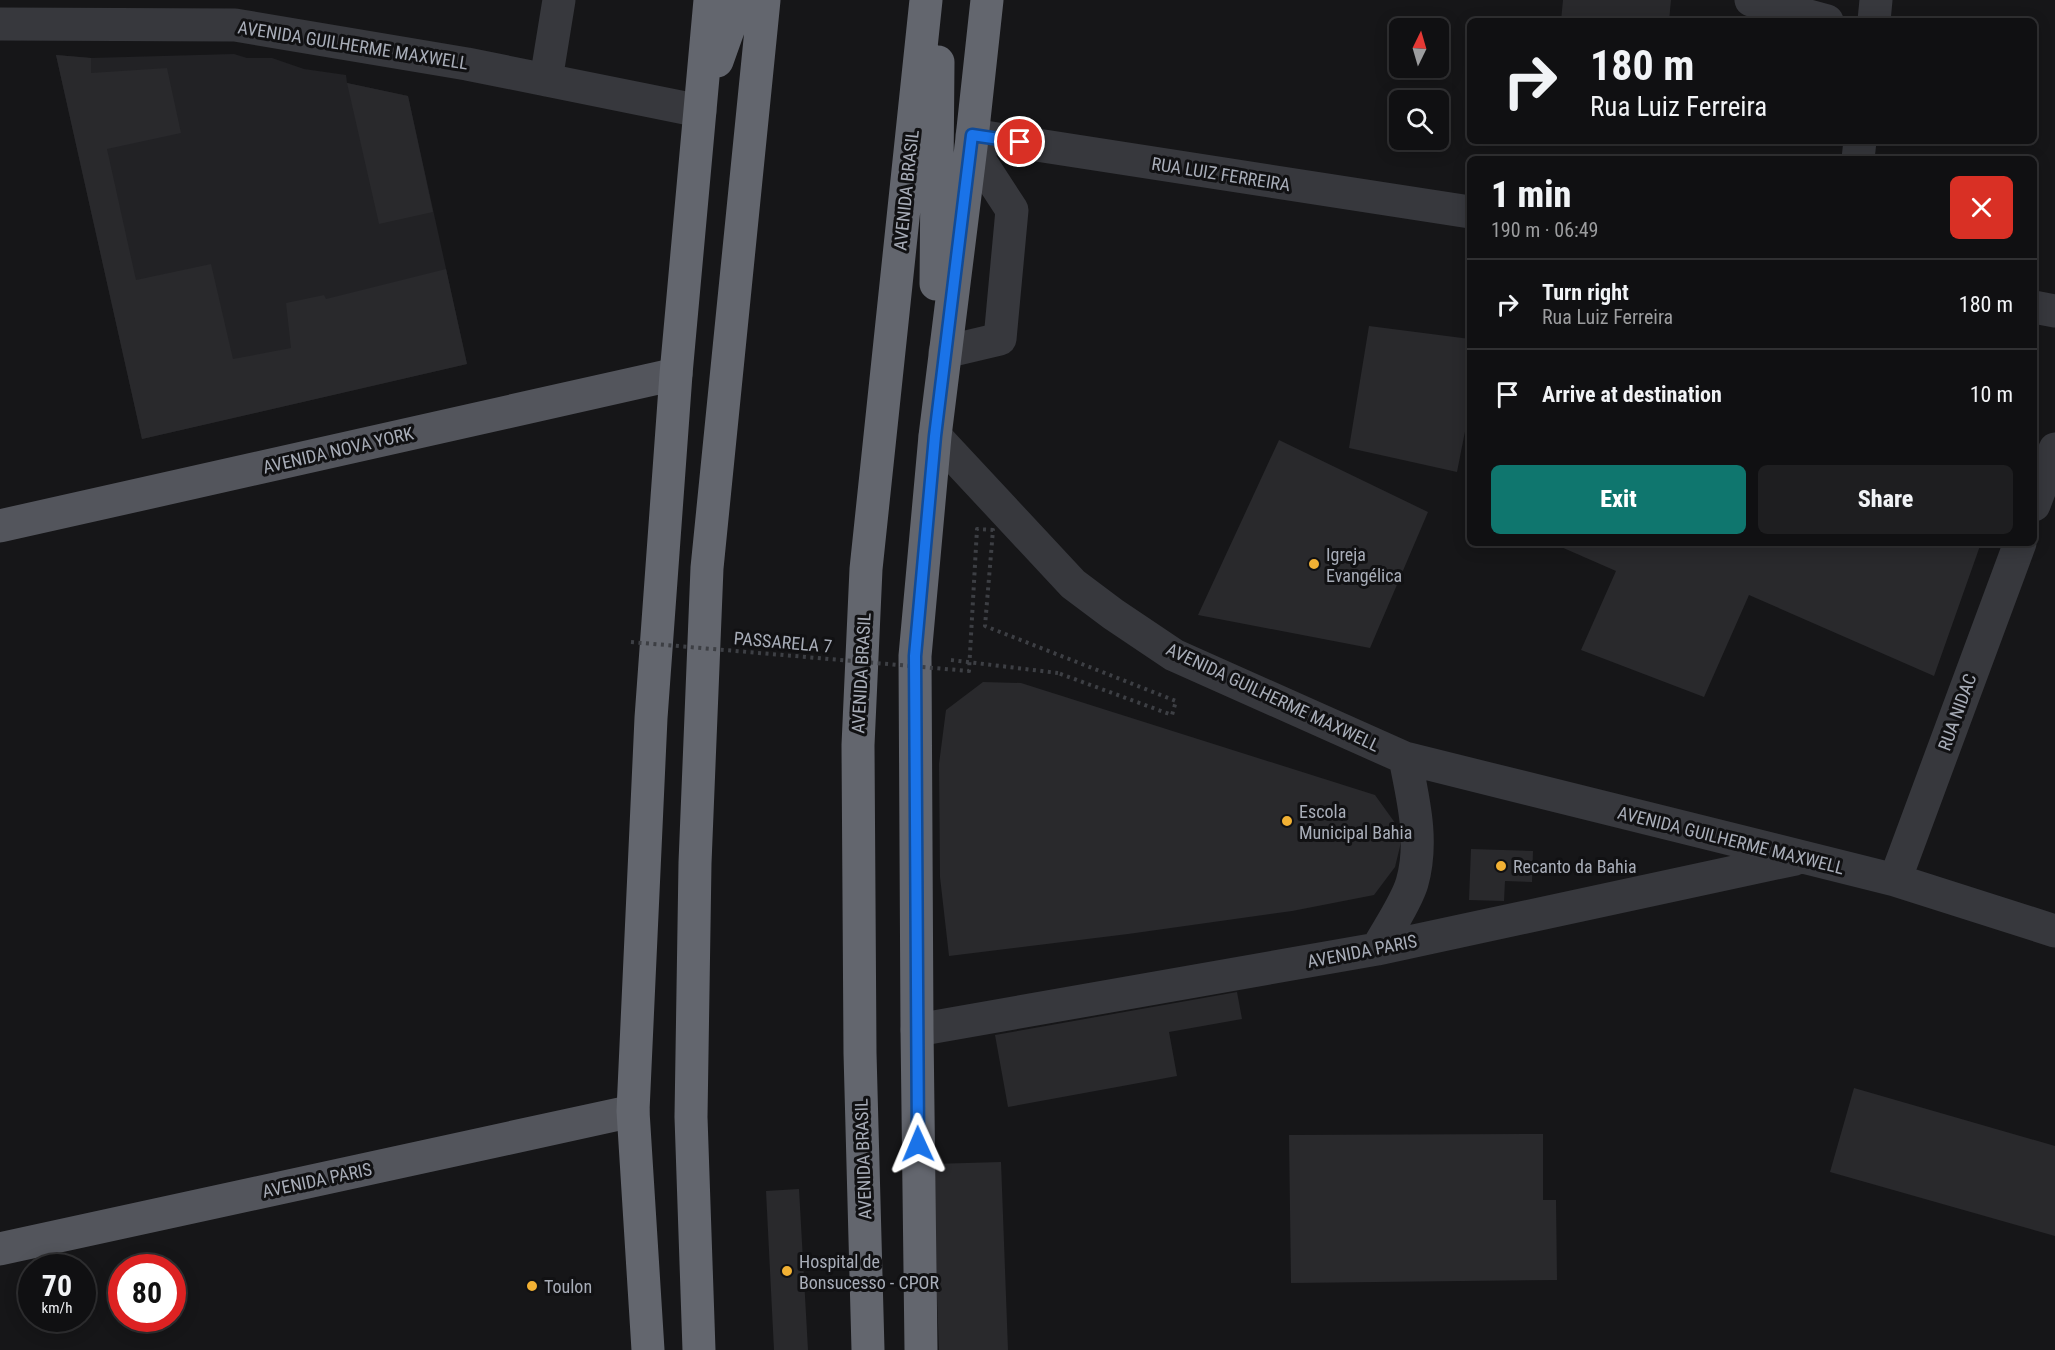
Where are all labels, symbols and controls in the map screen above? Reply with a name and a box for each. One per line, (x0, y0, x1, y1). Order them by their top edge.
street label: AVENIDA GUILHERME MAXWELL (236, 16, 470, 74)
north arrow (1389, 18, 1449, 78)
map controls (1389, 18, 1449, 150)
text: 180 m (1590, 41, 1695, 90)
icon: right (1491, 42, 1569, 120)
button: search (1389, 90, 1449, 150)
text: Rua Luiz Ferreira (1590, 91, 1767, 123)
pin (994, 116, 1045, 167)
icon: arrive (1003, 125, 1036, 158)
street label: AVENIDA BRASIL (889, 128, 923, 251)
street label: RUA LUIZ FERREIRA (1150, 153, 1293, 195)
text: 1 min (1491, 174, 1571, 216)
button: close (1950, 176, 2013, 239)
text: 190 m · 06:49 (1491, 218, 1598, 242)
text: Turn right (1542, 280, 1629, 305)
icon: right (1491, 288, 1524, 321)
text: 180 m (1959, 292, 2013, 317)
text: Rua Luiz Ferreira (1542, 305, 1673, 329)
icon: arrive (1491, 378, 1524, 411)
text: Arrive at destination (1542, 382, 1722, 407)
text: 10 m (1970, 382, 2013, 407)
street label: AVENIDA NOVA YORK (261, 422, 416, 478)
button: Exit (1491, 465, 1746, 534)
button: Share (1758, 465, 2013, 534)
place label: Igreja Evangélica (1326, 544, 1402, 586)
marker: Igreja Evangélica (1307, 557, 1321, 571)
street label: AVENIDA BRASIL (847, 612, 875, 734)
street label: PASSARELA 7 (733, 627, 833, 657)
street label: AVENIDA GUILHERME MAXWELL (1163, 638, 1383, 756)
street label: RUA NIDAC (1933, 671, 1981, 753)
place label: Escola Municipal Bahia (1299, 801, 1412, 843)
street label: AVENIDA GUILHERME MAXWELL (1615, 802, 1847, 878)
marker: Escola Municipal Bahia (1280, 814, 1294, 828)
place label: Recanto da Bahia (1513, 856, 1637, 877)
marker: Recanto da Bahia (1494, 859, 1508, 873)
street label: AVENIDA PARIS (1305, 930, 1419, 972)
street label: AVENIDA BRASIL (850, 1098, 876, 1220)
position arrow (886, 1112, 950, 1176)
street label: AVENIDA PARIS (260, 1158, 374, 1202)
place label: Hospital de Bonsucesso - CPOR (799, 1251, 939, 1293)
speed limit sign: 80 (108, 1254, 186, 1332)
marker: Hospital de Bonsucesso - CPOR (780, 1264, 794, 1278)
text: 70 (42, 1268, 72, 1303)
place label: Toulon (544, 1276, 592, 1297)
marker: Toulon (525, 1279, 539, 1293)
text: km/h (42, 1299, 72, 1317)

